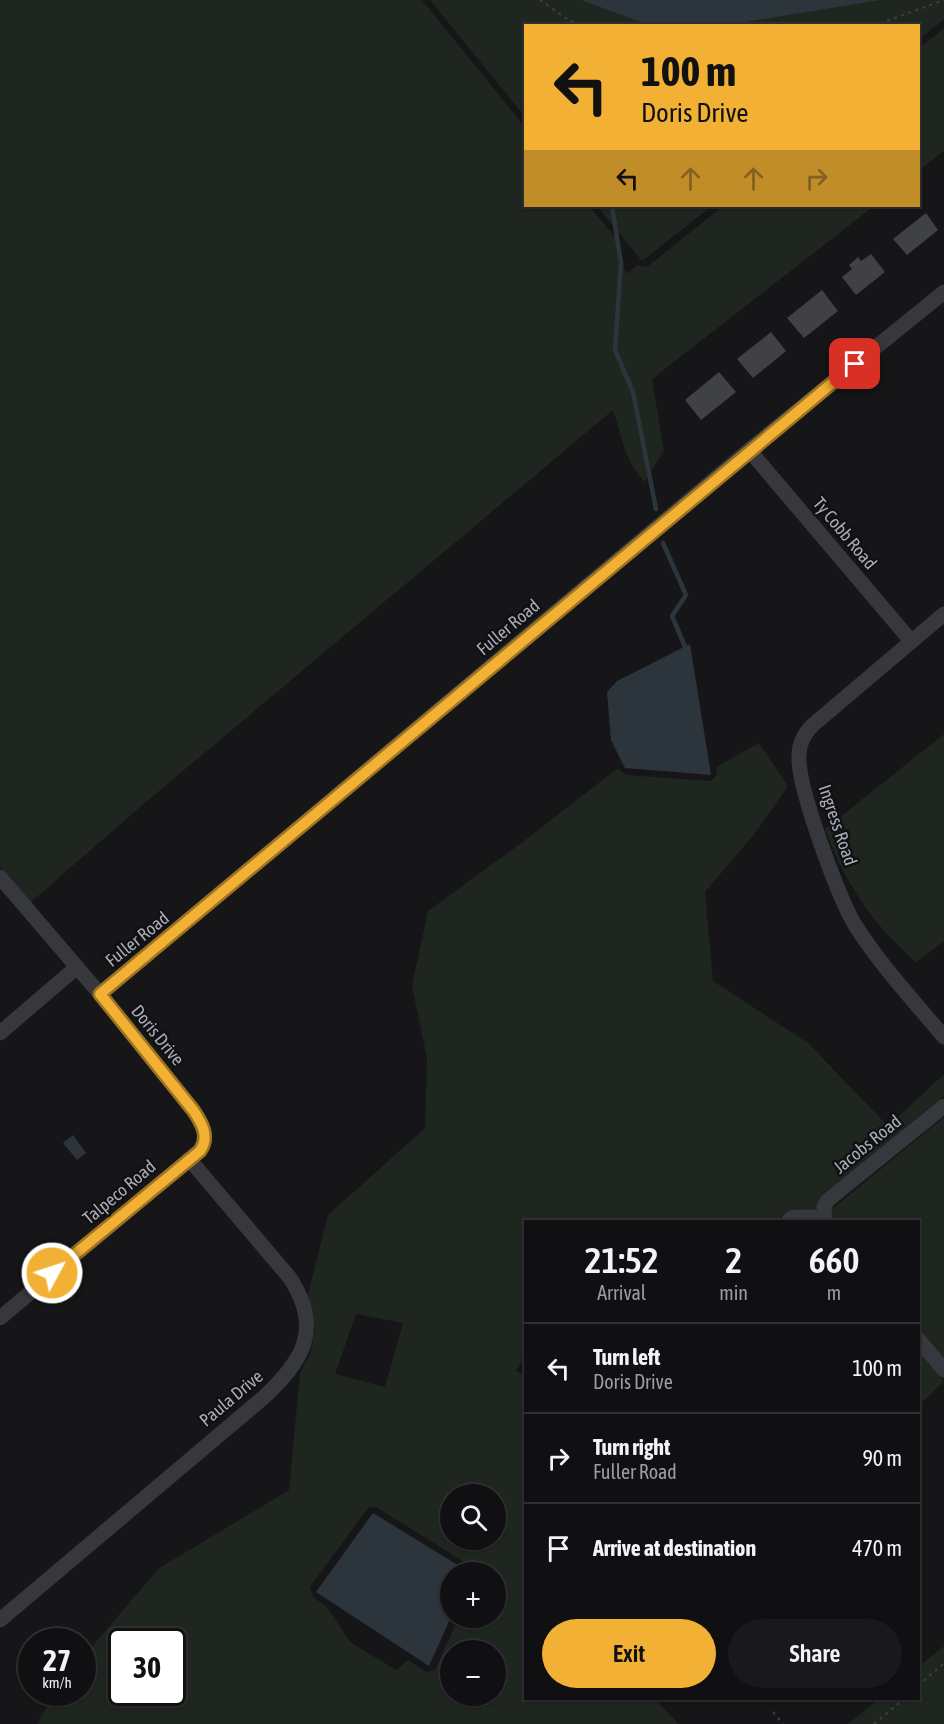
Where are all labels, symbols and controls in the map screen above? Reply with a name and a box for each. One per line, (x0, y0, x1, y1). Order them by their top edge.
text: 100 m (641, 47, 736, 95)
icon: left (542, 48, 620, 126)
text: Doris Drive (641, 97, 749, 128)
icon: left (611, 162, 644, 195)
icon: ahead (674, 162, 707, 195)
icon: ahead (737, 162, 770, 195)
icon: right (800, 162, 833, 195)
pin (829, 338, 880, 389)
icon: arrive (838, 347, 871, 380)
street label: Ty Cobb Road (809, 493, 881, 573)
street label: Fuller Road (472, 595, 544, 659)
street label: Ingress Road (814, 782, 862, 868)
street label: Fuller Road (101, 907, 173, 971)
street label: Doris Drive (127, 1001, 189, 1069)
street label: Jacobs Road (829, 1110, 905, 1178)
street label: Talpeco Road (78, 1156, 160, 1228)
text: 21:52 (585, 1239, 659, 1281)
text: 2 (725, 1239, 742, 1281)
text: 660 (809, 1239, 859, 1281)
position arrow (20, 1241, 84, 1305)
text: Arrival (597, 1281, 646, 1304)
text: min (719, 1281, 748, 1304)
text: m (827, 1281, 841, 1304)
text: Turn left (593, 1344, 660, 1370)
icon: left (542, 1352, 575, 1385)
text: 100 m (852, 1355, 902, 1381)
street label: Paula Drive (195, 1366, 267, 1430)
text: Doris Drive (593, 1370, 673, 1393)
text: Turn right (593, 1434, 670, 1460)
icon: right (542, 1442, 575, 1475)
text: 90 m (862, 1445, 902, 1471)
text: Fuller Road (593, 1460, 677, 1483)
map controls (440, 1484, 506, 1706)
button: search (440, 1484, 506, 1550)
icon: arrive (542, 1532, 575, 1565)
text: Arrive at destination (593, 1535, 756, 1561)
text: 470 m (852, 1535, 902, 1561)
button: + (440, 1562, 506, 1628)
button: Exit (542, 1619, 716, 1688)
button: Share (728, 1619, 902, 1688)
speed limit sign: 30 (108, 1628, 186, 1706)
button: − (440, 1640, 506, 1706)
text: 27 (43, 1643, 71, 1677)
text: km/h (42, 1674, 72, 1691)

